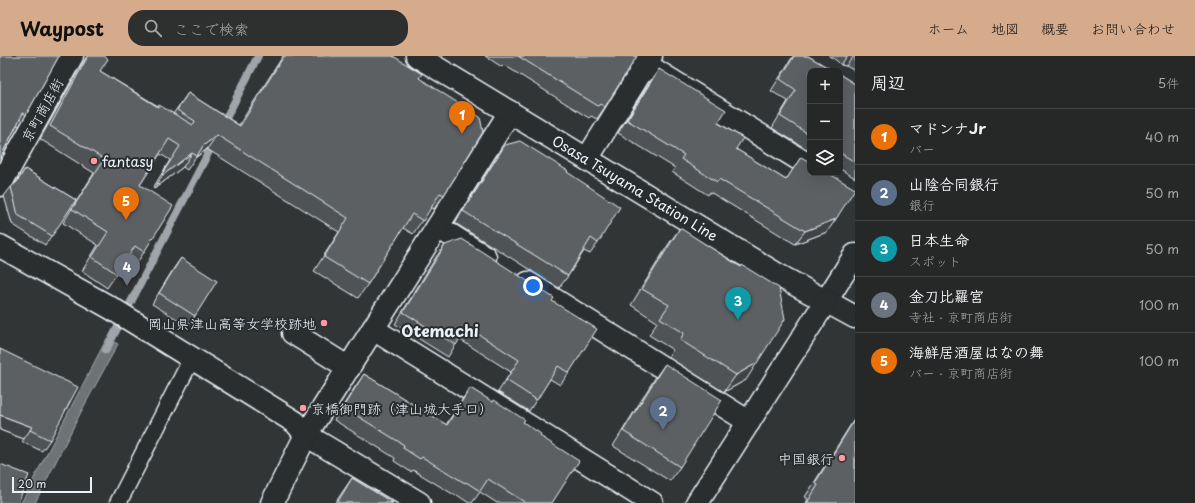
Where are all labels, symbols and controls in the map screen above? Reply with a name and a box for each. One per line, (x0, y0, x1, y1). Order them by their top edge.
search box (128, 10, 408, 46)
text: Waypost (20, 14, 104, 42)
icon: search (142, 17, 164, 39)
text: ここで検索 (174, 17, 249, 40)
text: ホーム (928, 18, 969, 39)
text: 地図 (991, 18, 1019, 39)
text: 概要 (1041, 18, 1069, 39)
text: お問い合わせ (1091, 18, 1175, 39)
map controls (807, 68, 843, 176)
button: + (807, 68, 843, 104)
text: 周辺 (871, 69, 905, 95)
text: 5件 (1158, 73, 1179, 92)
street label: 京町商店街 (16, 74, 68, 146)
pin: 1 (449, 101, 475, 134)
button: − (807, 104, 843, 140)
text: マドンナJr (909, 116, 986, 139)
text: 1 (881, 127, 887, 146)
text: 40 m (1145, 127, 1179, 146)
street label: Osasa Tsuyama Station Line (548, 130, 722, 246)
text: バー (909, 139, 935, 158)
button: layers (807, 140, 843, 176)
place label: fantasy (102, 151, 153, 172)
marker: fantasy (89, 156, 99, 166)
text: 山陰合同銀行 (909, 172, 999, 195)
text: 2 (879, 183, 889, 202)
text: 50 m (1145, 183, 1179, 202)
pin: 5 (113, 187, 139, 220)
text: 銀行 (909, 195, 935, 214)
text: 日本生命 (909, 228, 969, 251)
text: 3 (880, 239, 888, 258)
text: 50 m (1145, 239, 1179, 258)
text: スポット (909, 251, 961, 270)
pin: 4 (114, 253, 140, 286)
your location (523, 276, 543, 296)
text: 金刀比羅宮 (909, 284, 984, 307)
pin: 3 (725, 287, 751, 320)
text: 4 (880, 295, 888, 314)
text: 100 m (1139, 295, 1179, 314)
text: 寺社 · 京町商店街 (909, 307, 1012, 326)
place label: 岡山県津山高等女学校跡地 (148, 313, 316, 334)
marker: 岡山県津山高等女学校跡地 (319, 318, 329, 328)
district label: Otemachi (401, 318, 479, 342)
text: 海鮮居酒屋はなの舞 (909, 340, 1044, 363)
text: 5 (880, 351, 888, 370)
text: 100 m (1139, 351, 1179, 370)
text: バー · 京町商店街 (909, 363, 1012, 382)
pin: 2 (650, 397, 676, 430)
place label: 京橋御門跡（津山城大手口） (311, 398, 493, 419)
marker: 京橋御門跡（津山城大手口） (298, 403, 308, 413)
place label: 中国銀行 (778, 448, 834, 469)
marker: 中国銀行 (837, 453, 847, 463)
scale bar (12, 475, 92, 494)
text: 20 m (18, 475, 46, 492)

